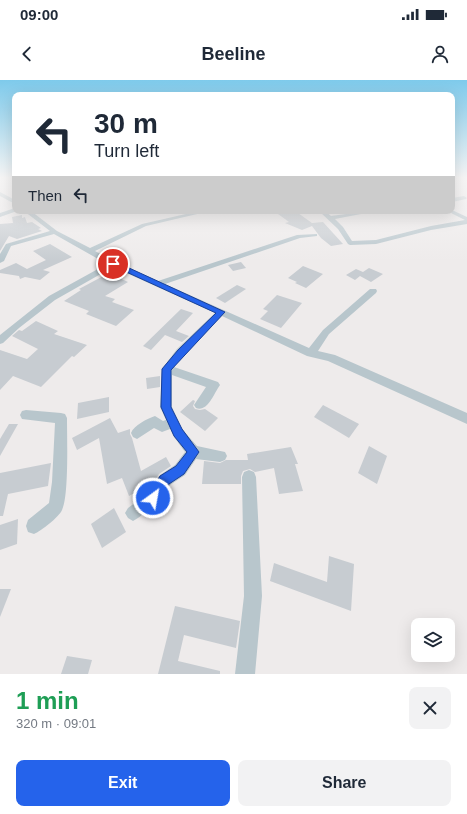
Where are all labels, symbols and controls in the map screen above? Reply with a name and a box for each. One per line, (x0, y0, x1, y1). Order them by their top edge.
text: 09:00 (20, 6, 58, 23)
icon: back (16, 43, 38, 65)
icon: person (429, 43, 451, 65)
text: Beeline (201, 44, 266, 64)
icon: left (28, 108, 80, 160)
text: 30 m (94, 108, 158, 139)
text: Turn left (94, 141, 159, 161)
icon: left (70, 184, 92, 206)
text: Then (28, 187, 62, 204)
pin (96, 247, 130, 281)
icon: arrive (102, 253, 124, 275)
position arrow (132, 477, 174, 519)
map controls (411, 618, 455, 662)
button: layers (411, 618, 455, 662)
text: 1 min (16, 687, 79, 714)
button: close (409, 687, 451, 729)
text: 320 m · 09:01 (16, 716, 96, 731)
button: Exit (16, 760, 230, 806)
button: Share (238, 760, 451, 806)

